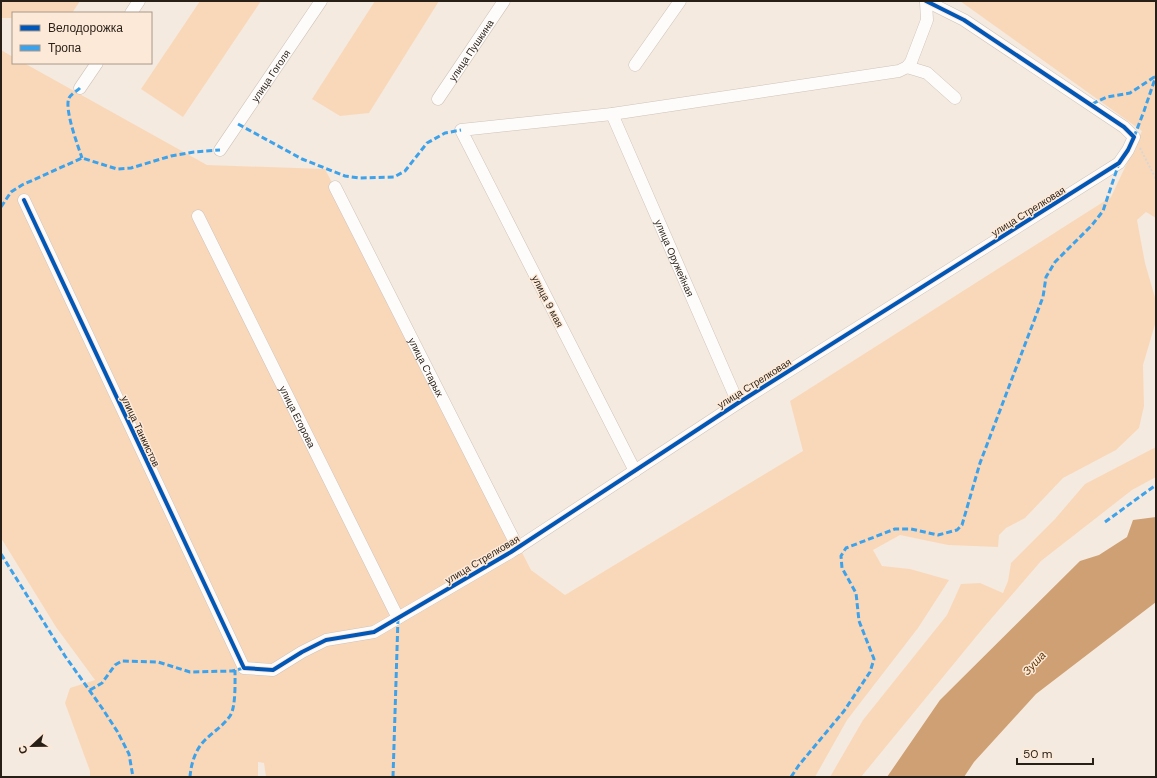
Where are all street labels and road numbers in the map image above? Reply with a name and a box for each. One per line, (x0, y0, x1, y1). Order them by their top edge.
street label: улица Пушкина (446, 17, 497, 84)
street label: улица Гоголя (249, 47, 293, 104)
street label: улица Стрелковая (989, 183, 1068, 239)
street label: улица Оружейная (652, 218, 697, 299)
street label: улица 9 мая (529, 273, 566, 330)
street label: улица Старых (405, 335, 446, 399)
street label: улица Стрелковая (715, 355, 794, 411)
street label: улица Егорова (276, 384, 318, 450)
street label: улица Танкистов (118, 393, 163, 469)
street label: улица Стрелковая (443, 532, 522, 587)

